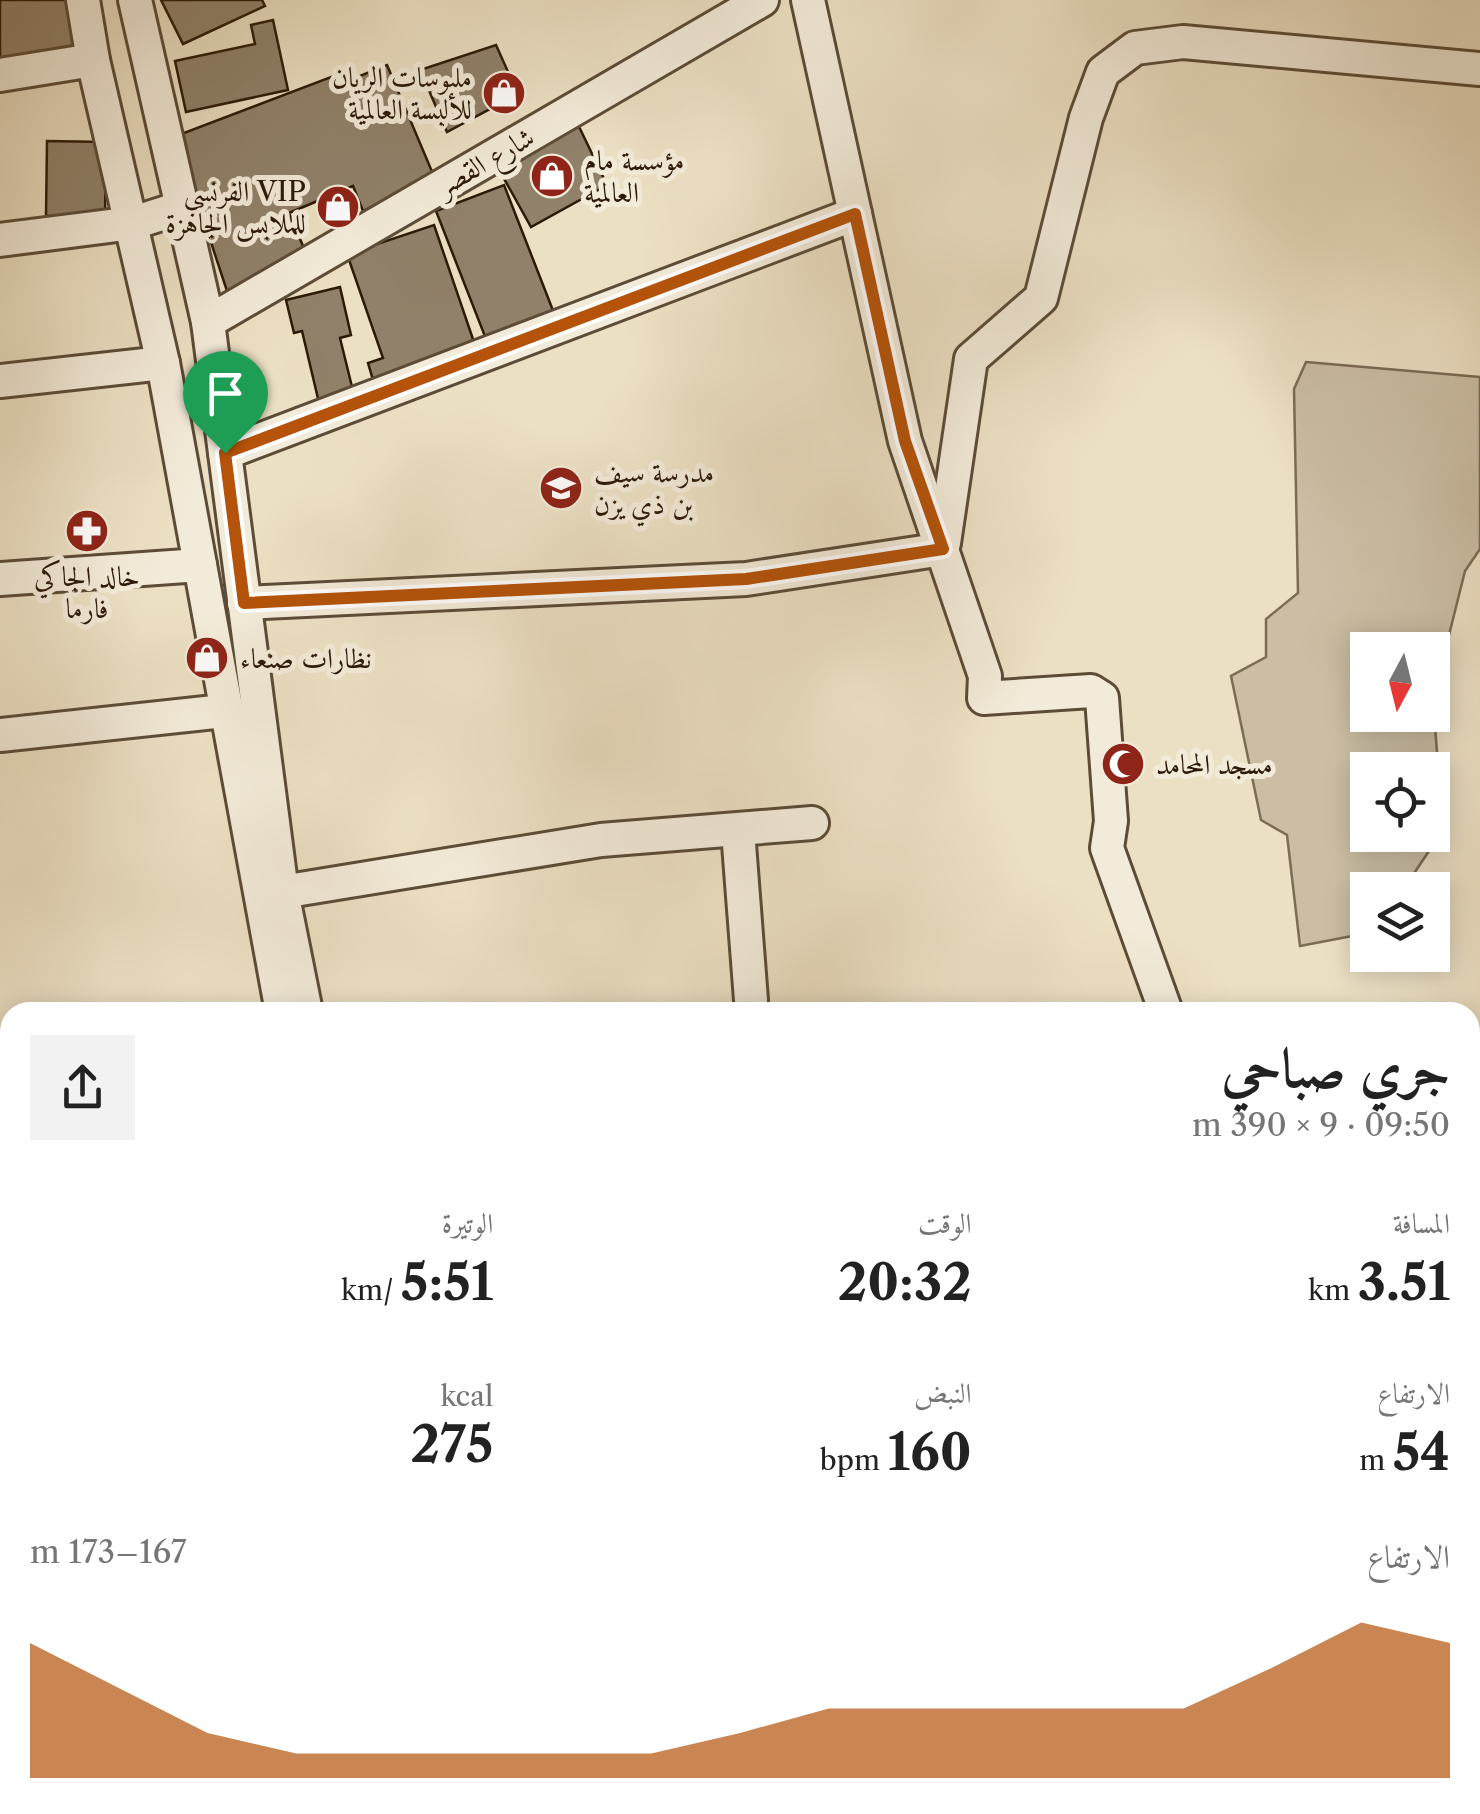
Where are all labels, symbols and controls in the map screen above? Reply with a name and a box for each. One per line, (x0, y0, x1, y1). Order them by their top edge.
place label: ملبوسات الريان للألبسة العالمية (332, 60, 472, 126)
shop icon: ملبوسات الريان للألبسة العالمية (481, 70, 527, 116)
street label: شارع القصر (427, 119, 544, 210)
place label: مؤسسة مام العالمية (584, 143, 684, 209)
shop icon: مؤسسة مام العالمية (529, 153, 575, 199)
place label: الفرنسي VIP للملابس الجاهزة (166, 174, 306, 242)
shop icon: الفرنسي VIP للملابس الجاهزة (315, 184, 361, 230)
pin (183, 351, 268, 454)
icon: arrive (198, 366, 253, 421)
place label: مدرسة سيف بن ذي يزن (594, 455, 714, 527)
school or university icon: مدرسة سيف بن ذي يزن (538, 465, 584, 511)
pharmacy icon: خالد الجاكي فارما (64, 508, 110, 554)
place label: خالد الجاكي فارما (34, 559, 140, 625)
north arrow (1350, 632, 1450, 732)
map controls (1350, 632, 1450, 972)
shop icon: نظارات صنعاء (184, 635, 230, 681)
place label: نظارات صنعاء (240, 641, 372, 675)
mosque icon: مسجد المحامد (1100, 741, 1146, 787)
place label: مسجد المحامد (1156, 747, 1273, 781)
button: locate (1350, 752, 1450, 852)
button: layers (1350, 872, 1450, 972)
text: جري صباحي (1221, 1034, 1450, 1101)
button: share (30, 1035, 135, 1140)
text: 09:50 · 9 × 390 m (1192, 1105, 1450, 1144)
text: الوتيرة (442, 1206, 493, 1240)
text: الوقت (918, 1206, 972, 1240)
text: المسافة (1393, 1206, 1450, 1240)
text: 5:51 (401, 1251, 493, 1313)
text: 20:32 (838, 1251, 972, 1313)
text: 3.51 (1358, 1251, 1450, 1313)
text: /km (341, 1273, 401, 1307)
text: km (1308, 1273, 1358, 1307)
text: النبض (914, 1376, 972, 1410)
text: الارتفاع (1377, 1376, 1450, 1410)
text: kcal (440, 1379, 493, 1413)
text: 275 (411, 1413, 493, 1475)
text: 160 (887, 1421, 972, 1483)
text: 54 (1393, 1421, 1450, 1483)
text: bpm (820, 1443, 887, 1477)
text: m (1359, 1443, 1393, 1477)
text: 167–173 m (30, 1532, 187, 1571)
text: الارتفاع (1367, 1537, 1450, 1576)

